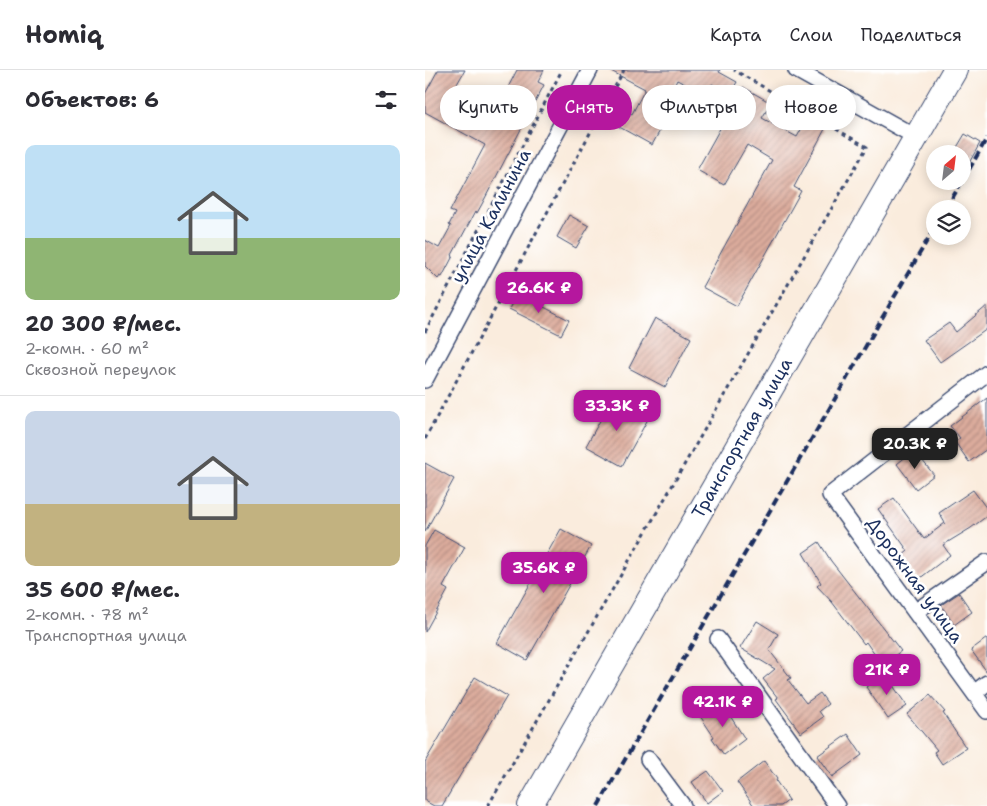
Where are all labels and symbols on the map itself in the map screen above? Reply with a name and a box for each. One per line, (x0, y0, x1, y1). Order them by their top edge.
street label: улица Калинина (446, 145, 536, 287)
north arrow (926, 145, 971, 190)
pin: 26.6K ₽ (493, 272, 585, 314)
street label: Транспортная улица (686, 353, 798, 523)
pin: 33.3K ₽ (571, 390, 663, 432)
pin: 20.3K ₽ (869, 428, 961, 470)
street label: Дорожная улица (861, 512, 969, 648)
pin: 35.6K ₽ (498, 552, 590, 594)
pin: 21K ₽ (852, 654, 922, 696)
pin: 42.1K ₽ (677, 686, 769, 728)

